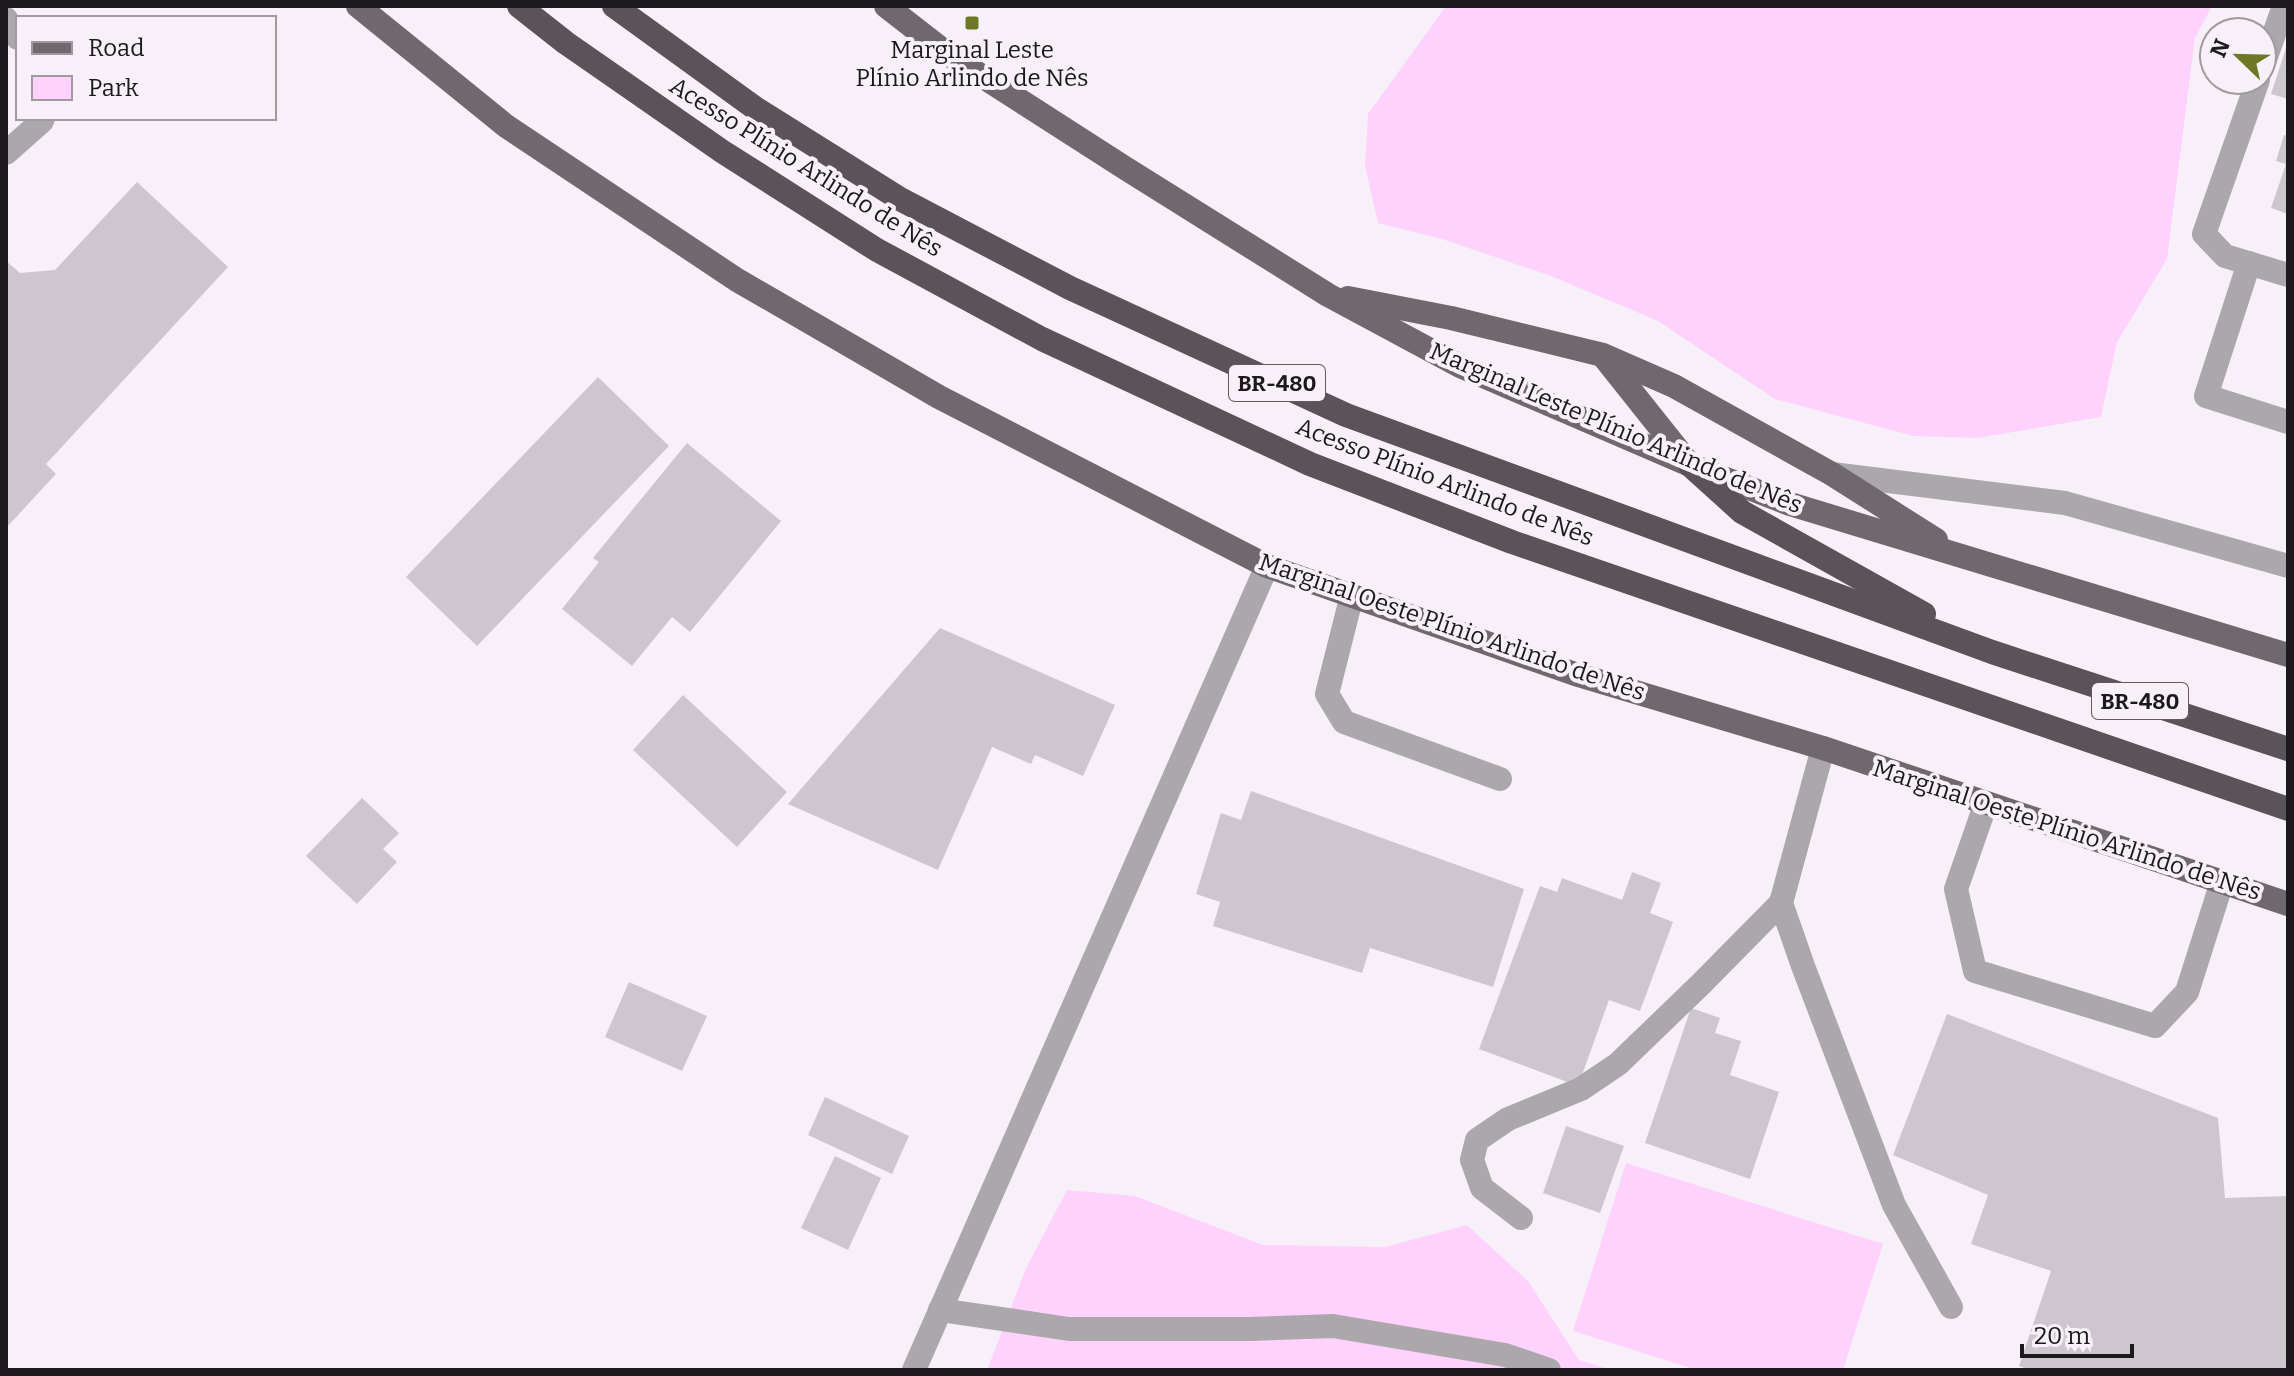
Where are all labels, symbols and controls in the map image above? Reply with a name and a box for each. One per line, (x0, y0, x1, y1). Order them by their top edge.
marker: Marginal Leste Plínio Arlindo de Nês (963, 14, 981, 32)
legend (16, 16, 276, 120)
north arrow (2198, 16, 2278, 96)
text: Road (88, 34, 144, 62)
text: N (2204, 35, 2236, 61)
place label: Marginal Leste Plínio Arlindo de Nês (855, 36, 1089, 92)
street label: Acesso Plínio Arlindo de Nês (664, 71, 948, 263)
text: Park (88, 74, 139, 102)
street label: Marginal Leste Plínio Arlindo de Nês (1426, 337, 1806, 519)
road number: BR-480 (1229, 365, 1325, 401)
street label: Acesso Plínio Arlindo de Nês (1292, 412, 1598, 552)
street label: Marginal Oeste Plínio Arlindo de Nês (1255, 548, 1649, 706)
road number: BR-480 (2092, 683, 2188, 719)
street label: Marginal Oeste Plínio Arlindo de Nês (1869, 754, 2265, 906)
scale bar (2022, 1308, 2132, 1358)
text: 20 m (2034, 1322, 2090, 1350)

